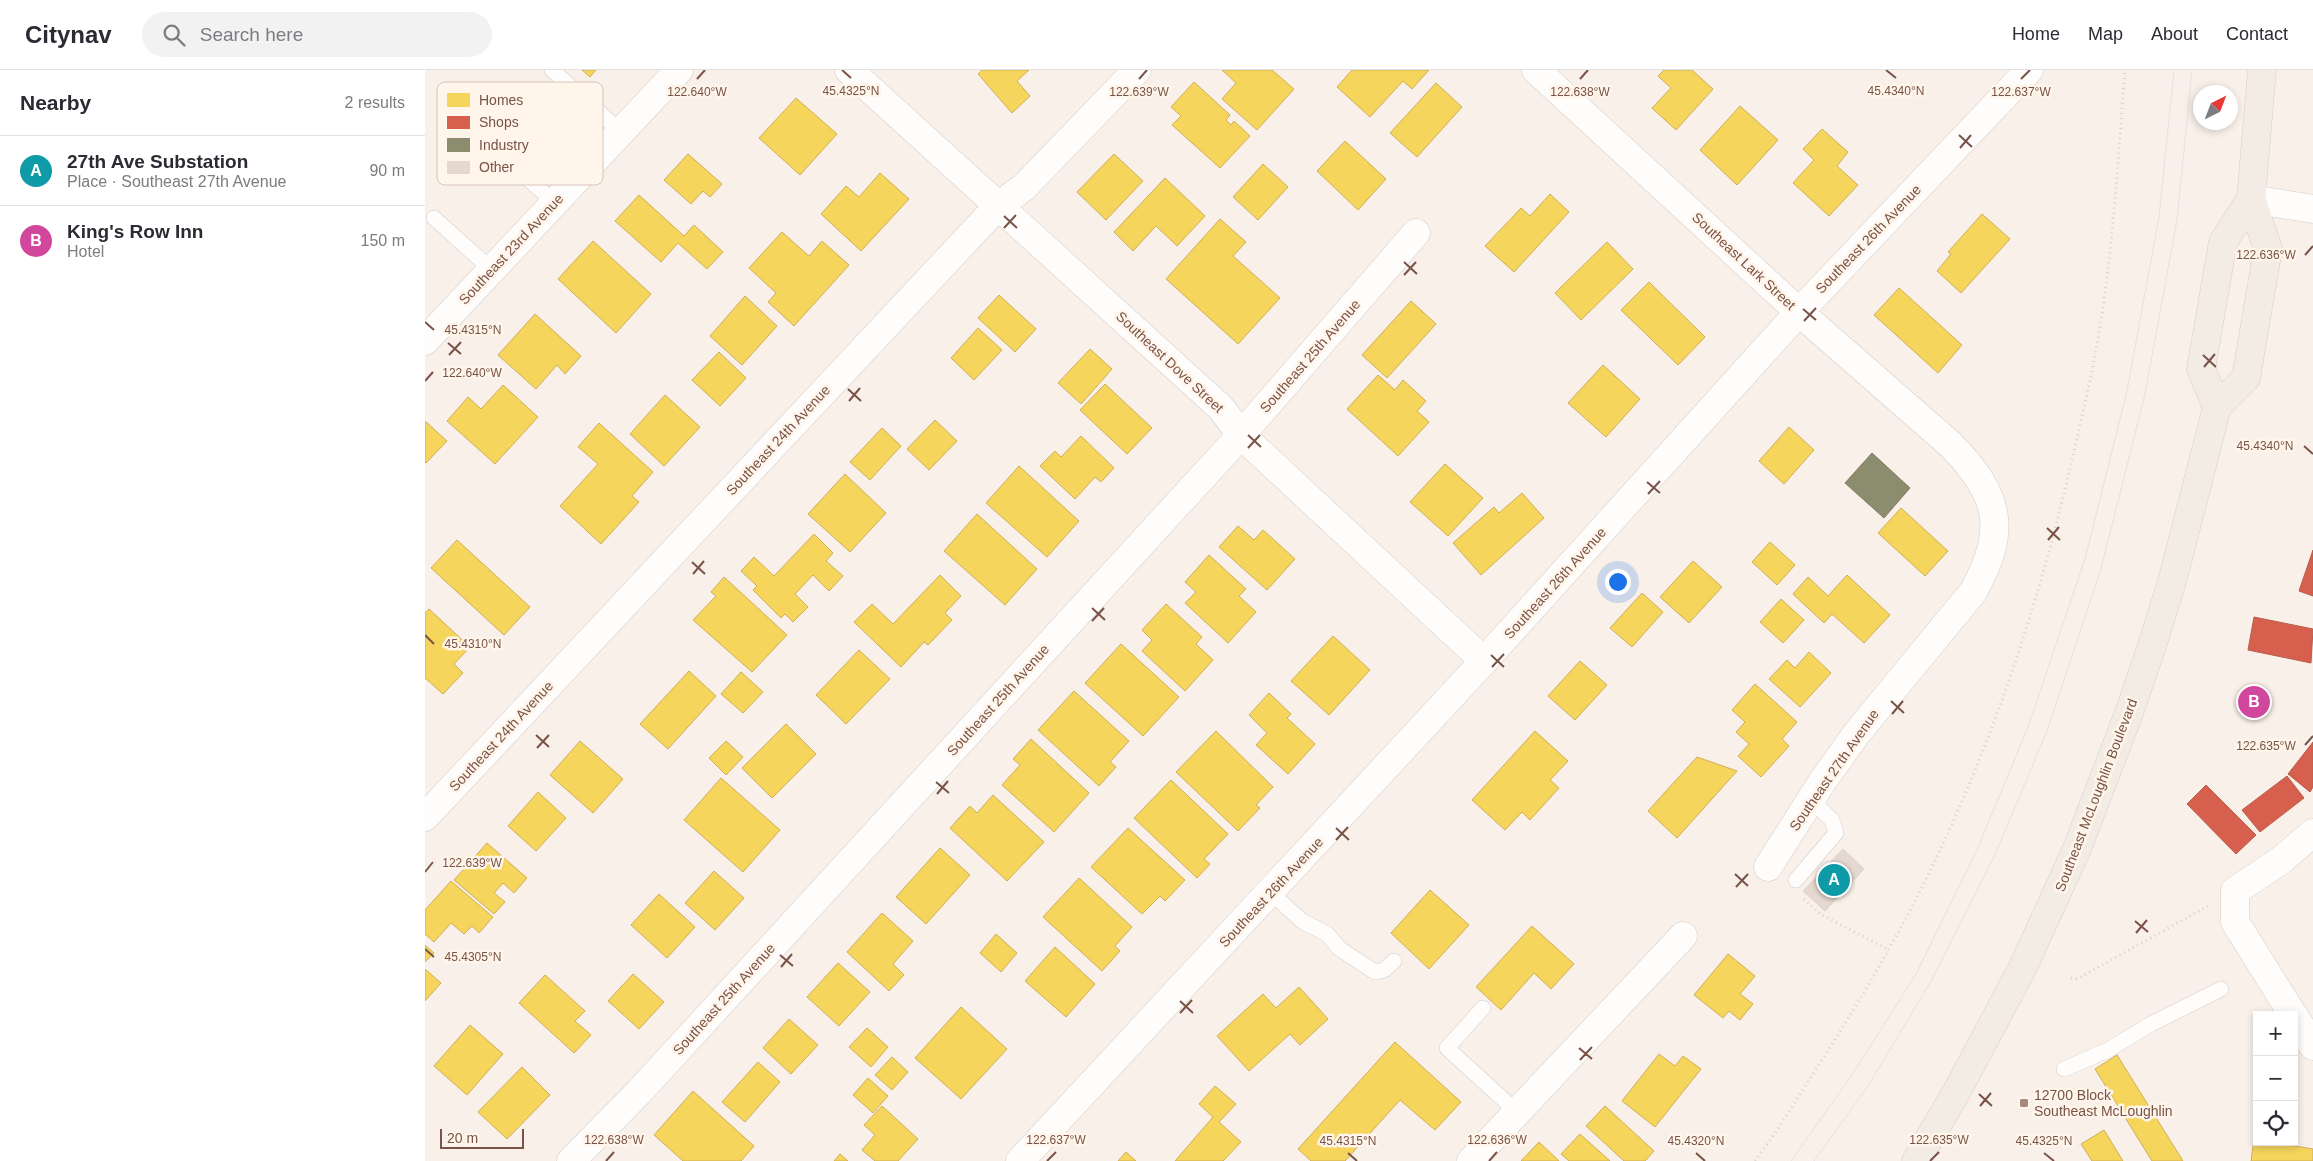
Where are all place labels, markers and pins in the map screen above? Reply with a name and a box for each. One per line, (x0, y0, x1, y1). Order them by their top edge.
pin: B (2238, 683, 2270, 721)
pin: A (1818, 861, 1850, 899)
place label: 12700 Block Southeast McLoughlin (2034, 1087, 2173, 1119)
marker: 12700 Block Southeast McLoughlin (2018, 1097, 2030, 1109)

